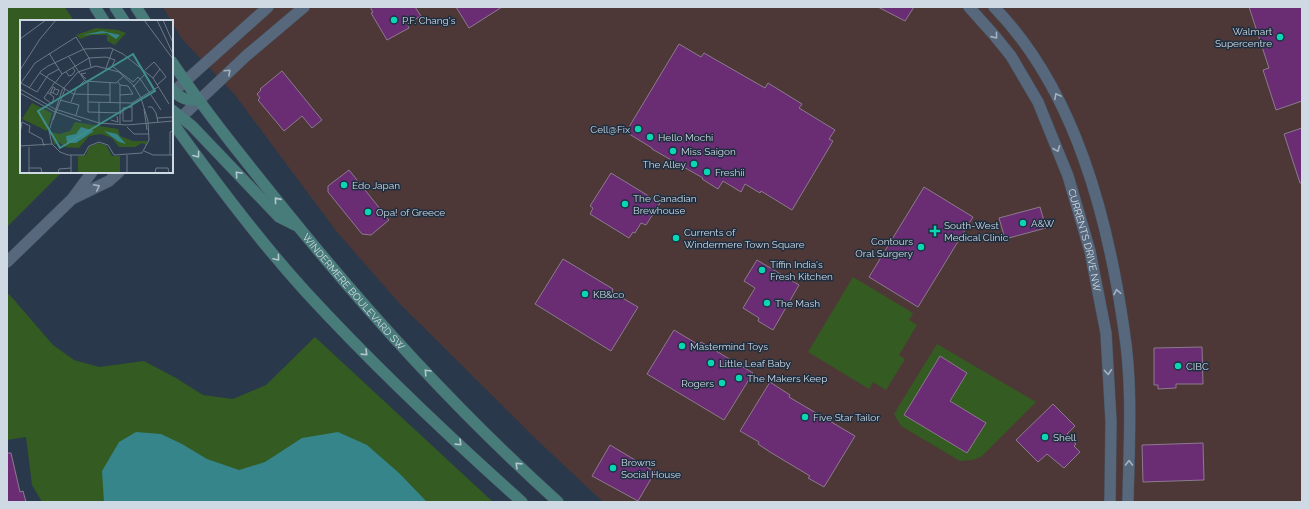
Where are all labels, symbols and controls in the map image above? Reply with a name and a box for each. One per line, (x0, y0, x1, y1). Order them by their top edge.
marker: P.F. Chang's (389, 15, 399, 25)
place label: P.F. Chang's (402, 15, 456, 26)
inset map (20, 20, 173, 173)
place label: Walmart Supercentre (1215, 26, 1273, 49)
one-way arrow (990, 31, 997, 39)
marker: Walmart Supercentre (1275, 32, 1285, 42)
one-way arrow (223, 69, 231, 77)
one-way arrow (1054, 92, 1061, 100)
place label: Cell@Fix (590, 124, 630, 135)
marker: Cell@Fix (633, 124, 643, 134)
marker: Hello Mochi (645, 132, 655, 142)
place label: Hello Mochi (658, 132, 713, 143)
marker: Miss Saigon (668, 146, 678, 156)
place label: Miss Saigon (681, 146, 736, 157)
one-way arrow (1053, 146, 1061, 153)
one-way arrow (192, 151, 199, 158)
place label: The Alley (643, 159, 687, 170)
marker: The Alley (689, 159, 699, 169)
marker: Freshii (702, 167, 712, 177)
place label: Freshii (715, 167, 745, 178)
one-way arrow (236, 171, 243, 179)
marker: Edo Japan (339, 180, 349, 190)
place label: Edo Japan (352, 180, 400, 191)
one-way arrow (92, 184, 100, 192)
street label: CURRENTS DRIVE NW (1066, 187, 1103, 293)
place label: The Canadian Brewhouse (633, 193, 697, 216)
one-way arrow (275, 198, 282, 205)
marker: The Canadian Brewhouse (620, 199, 630, 209)
marker: Opa! of Greece (363, 207, 373, 217)
place label: Opa! of Greece (376, 207, 445, 218)
marker: A&W (1018, 218, 1028, 228)
place label: A&W (1031, 218, 1055, 229)
place label: South-West Medical Clinic (944, 220, 1009, 243)
marker: South-West Medical Clinic (929, 225, 941, 237)
place label: Currents of Windermere Town Square (684, 227, 805, 250)
street label: WINDERMERE BOULEVARD SW (301, 231, 408, 352)
marker: Currents of Windermere Town Square (671, 233, 681, 243)
place label: Contours Oral Surgery (855, 236, 914, 259)
marker: Contours Oral Surgery (916, 242, 926, 252)
one-way arrow (272, 253, 279, 260)
place label: Tiffin India's Fresh Kitchen (770, 259, 833, 282)
marker: Tiffin India's Fresh Kitchen (757, 265, 767, 275)
marker: KB&co (580, 289, 590, 299)
place label: KB&co (593, 289, 624, 300)
one-way arrow (1114, 289, 1122, 296)
marker: The Mash (762, 298, 772, 308)
place label: The Mash (775, 298, 820, 309)
marker: Mastermind Toys (677, 341, 687, 351)
place label: Mastermind Toys (690, 341, 768, 352)
one-way arrow (360, 348, 368, 356)
marker: Little Leaf Baby (706, 358, 716, 368)
place label: Little Leaf Baby (719, 358, 792, 369)
marker: CIBC (1173, 361, 1183, 371)
place label: CIBC (1186, 361, 1209, 372)
one-way arrow (424, 369, 431, 377)
one-way arrow (1103, 369, 1112, 375)
marker: The Makers Keep (734, 373, 744, 383)
place label: The Makers Keep (747, 373, 827, 384)
place label: Rogers (681, 378, 714, 389)
marker: Rogers (717, 378, 727, 388)
marker: Five Star Tailor (800, 412, 810, 422)
place label: Five Star Tailor (813, 412, 880, 423)
marker: Shell (1040, 432, 1050, 442)
place label: Shell (1053, 432, 1076, 443)
one-way arrow (454, 439, 462, 446)
place label: Browns Social House (621, 457, 681, 480)
one-way arrow (1125, 460, 1133, 466)
one-way arrow (515, 462, 523, 470)
marker: Browns Social House (608, 463, 618, 473)

